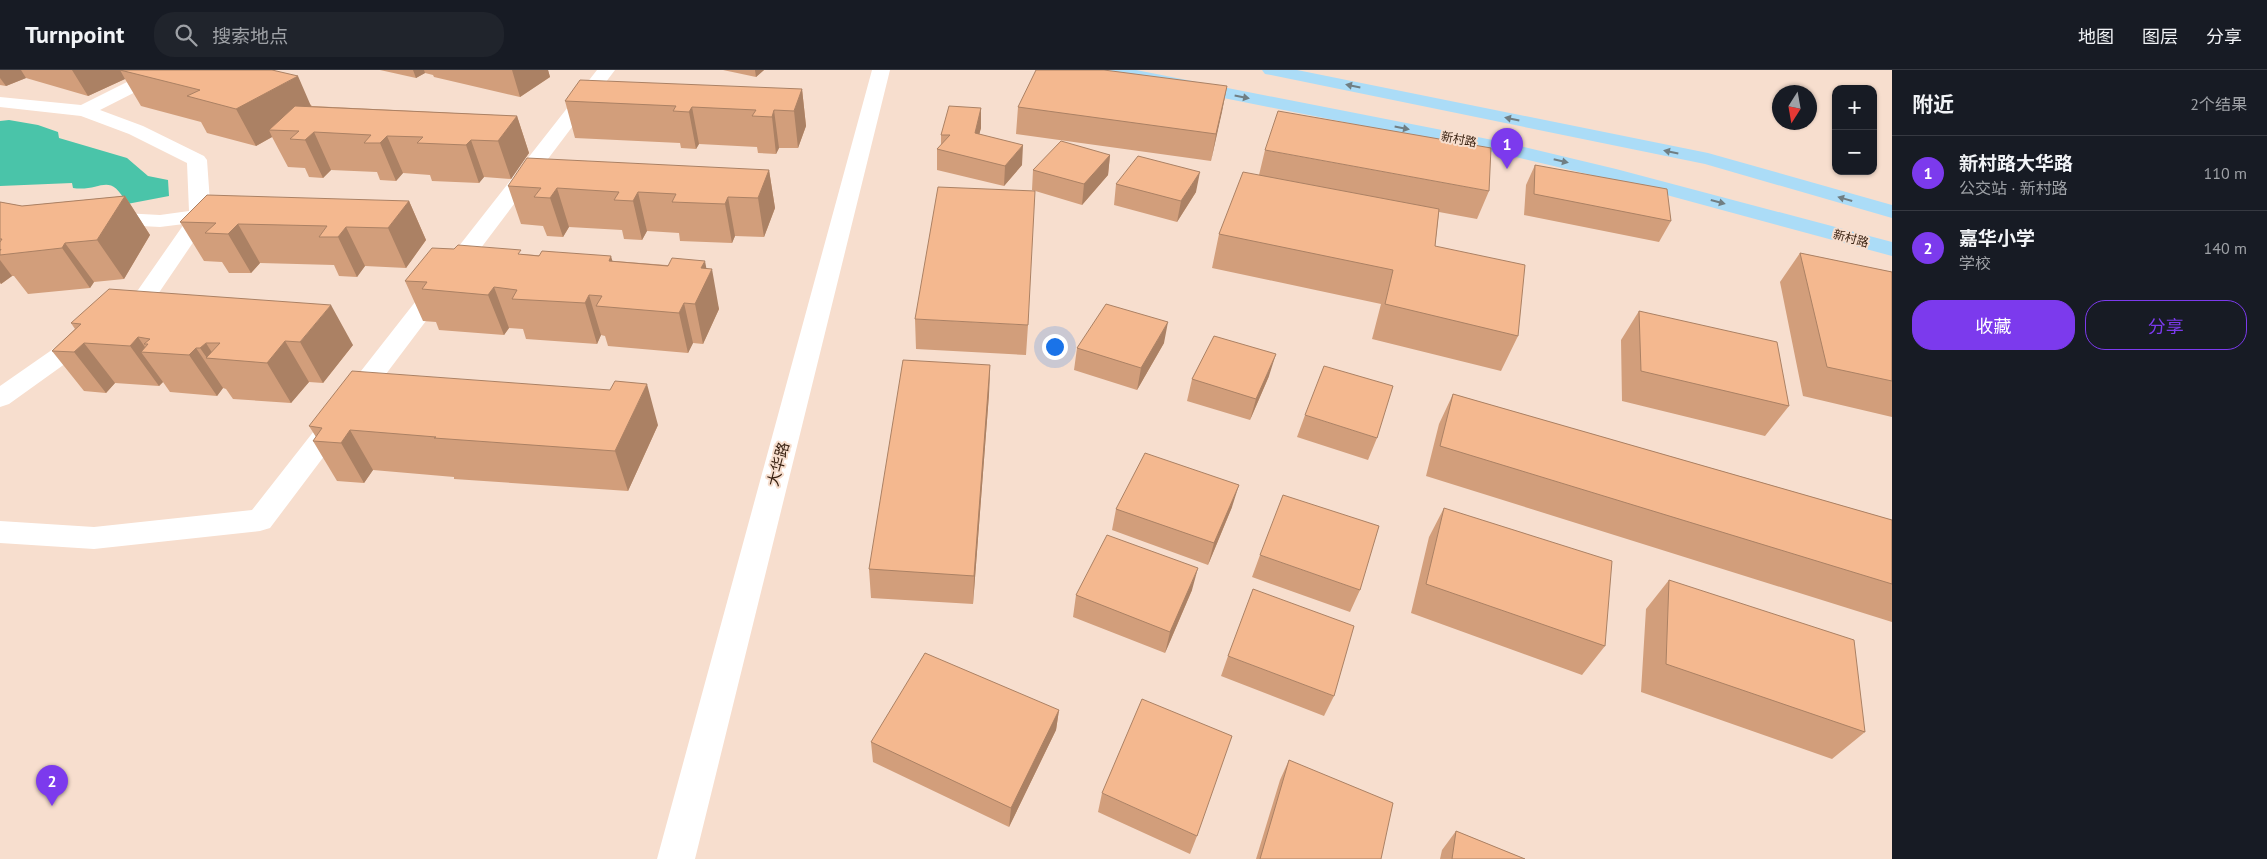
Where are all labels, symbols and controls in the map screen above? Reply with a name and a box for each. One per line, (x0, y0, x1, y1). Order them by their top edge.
search box (154, 12, 504, 57)
text: Turnpoint (25, 19, 124, 50)
icon: search (172, 21, 200, 49)
text: 搜索地点 (212, 24, 288, 48)
text: 地图 (2078, 25, 2114, 48)
text: 图层 (2142, 25, 2178, 48)
text: 分享 (2206, 25, 2242, 48)
one-way arrow (1346, 82, 1361, 90)
north arrow (1772, 85, 1817, 130)
map controls (1832, 85, 1877, 175)
button: + (1832, 85, 1877, 130)
text: 附近 (1912, 91, 1954, 118)
one-way arrow (1235, 93, 1251, 101)
text: 2个结果 (2190, 94, 2247, 114)
one-way arrow (1505, 115, 1520, 123)
one-way arrow (1394, 124, 1409, 132)
street label: 新村路 (1440, 128, 1478, 150)
pin: 1 (1491, 128, 1523, 169)
button: − (1832, 130, 1877, 175)
one-way arrow (1664, 148, 1679, 156)
text: 新村路大华路 (1959, 151, 2073, 175)
one-way arrow (1553, 157, 1568, 165)
text: 1 (1923, 163, 1933, 183)
text: 110 m (2204, 163, 2247, 183)
text: 公交站 · 新村路 (1959, 178, 2068, 198)
one-way arrow (1838, 194, 1853, 202)
one-way arrow (1711, 198, 1726, 206)
street label: 新村路 (1832, 226, 1870, 250)
text: 嘉华小学 (1959, 226, 2035, 250)
text: 2 (1923, 238, 1933, 258)
text: 140 m (2204, 238, 2247, 258)
text: 学校 (1959, 253, 1991, 273)
button: 收藏 (1912, 300, 2075, 350)
button: 分享 (2085, 300, 2247, 350)
your location (1042, 334, 1068, 360)
street label: 大华路 (763, 440, 793, 488)
pin: 2 (36, 765, 68, 806)

